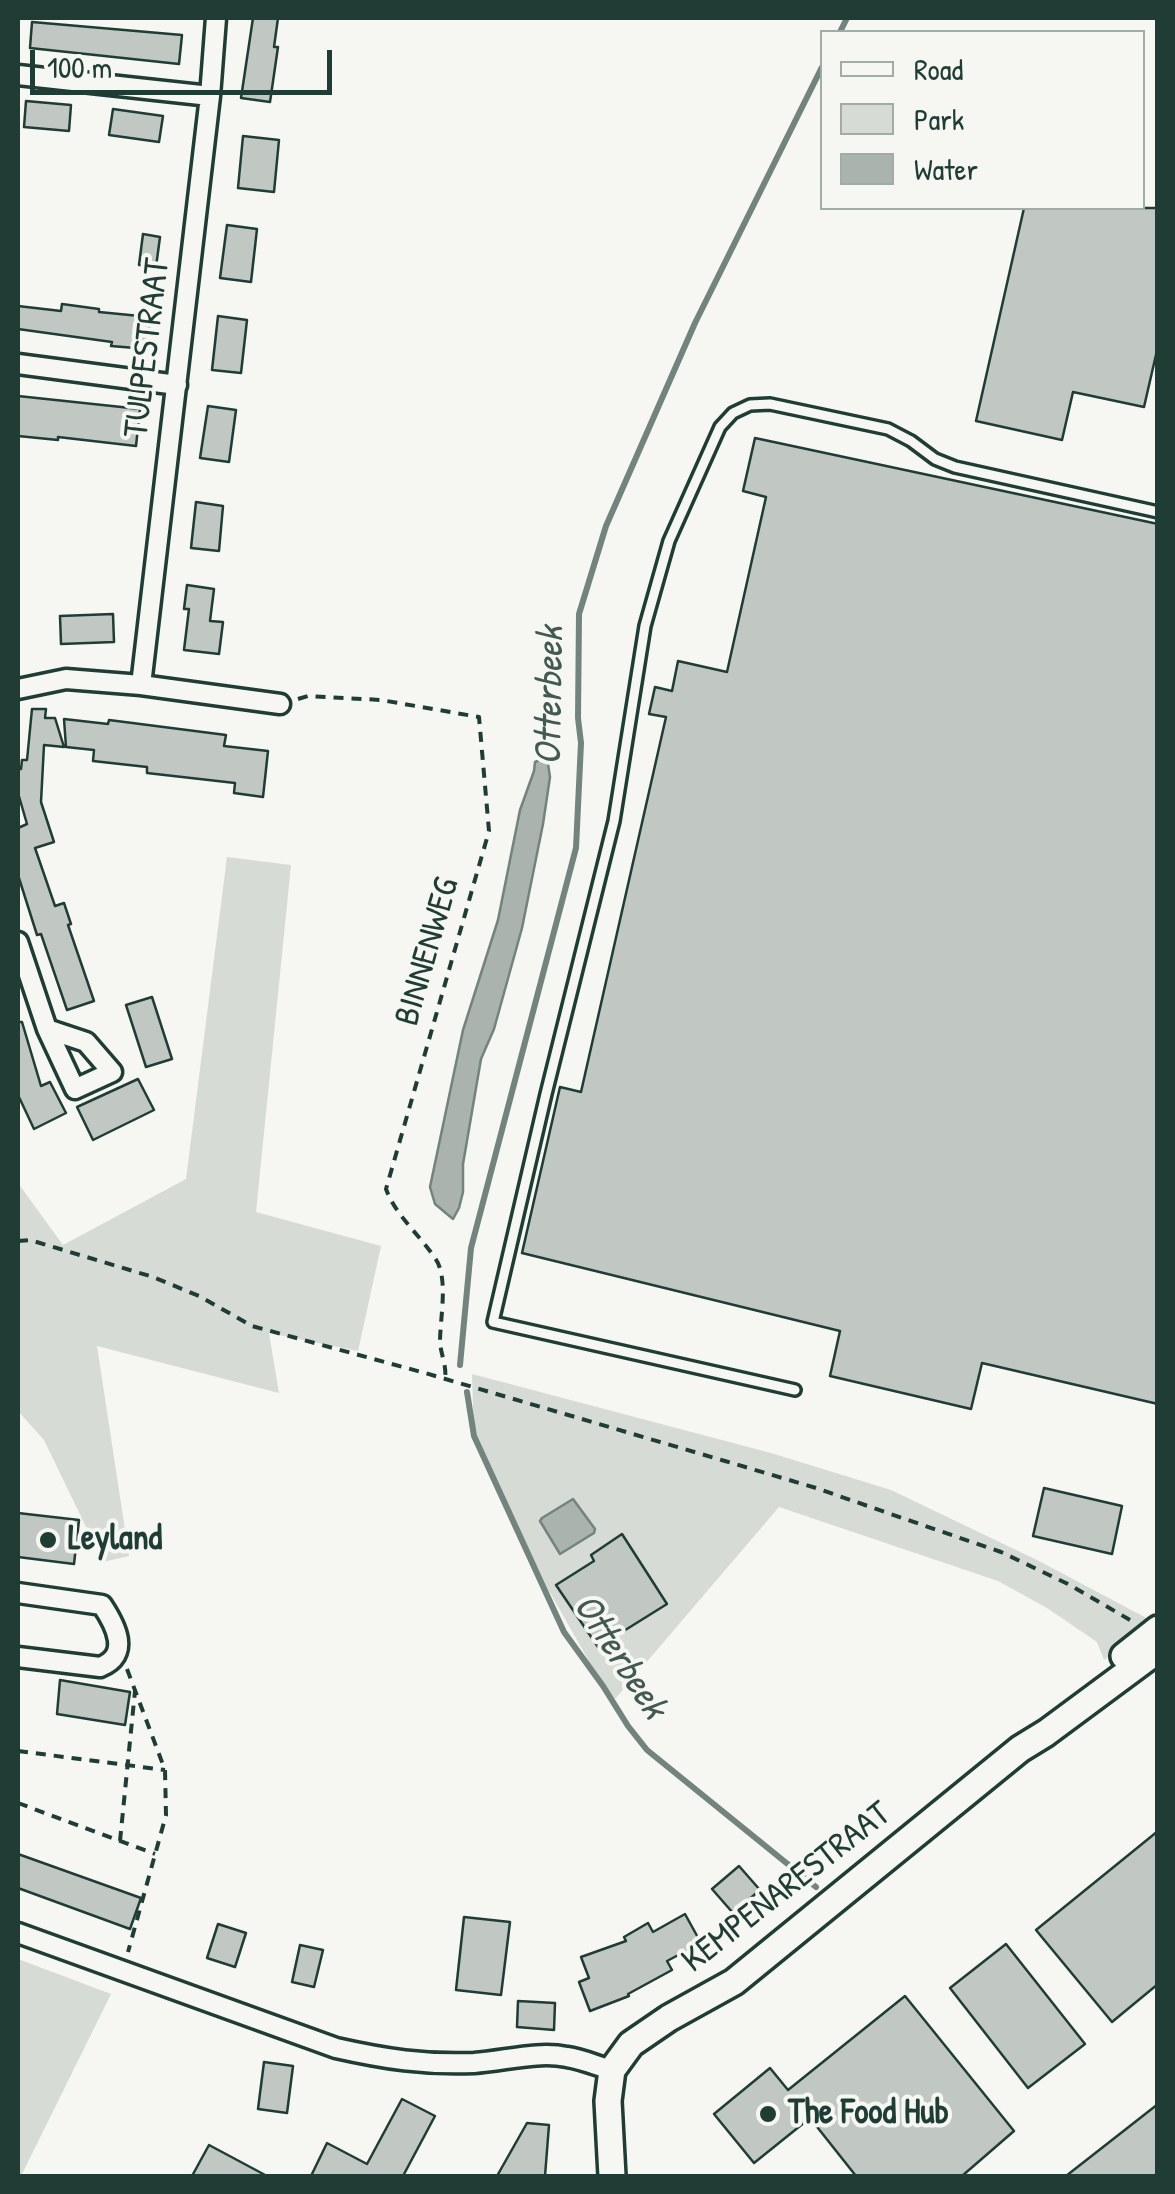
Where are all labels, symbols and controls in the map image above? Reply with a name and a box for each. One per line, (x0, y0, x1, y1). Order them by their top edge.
scale bar (35, 30, 338, 92)
legend (820, 30, 1145, 210)
text: 100 m (47, 47, 112, 87)
text: Road (914, 49, 963, 89)
text: Park (914, 99, 964, 139)
text: Water (914, 149, 978, 189)
street label: TULPESTRAAT (116, 256, 180, 440)
water label: Otterbeek (527, 626, 575, 766)
street label: BINNENWEG (387, 874, 469, 1030)
place label: Leyland (68, 1519, 162, 1561)
marker: Leyland (37, 1529, 59, 1551)
water label: Otterbeek (562, 1586, 676, 1728)
street label: KEMPENARESTRAAT (674, 1794, 900, 1982)
place label: The Food Hub (788, 2093, 949, 2135)
marker: The Food Hub (757, 2103, 779, 2125)

